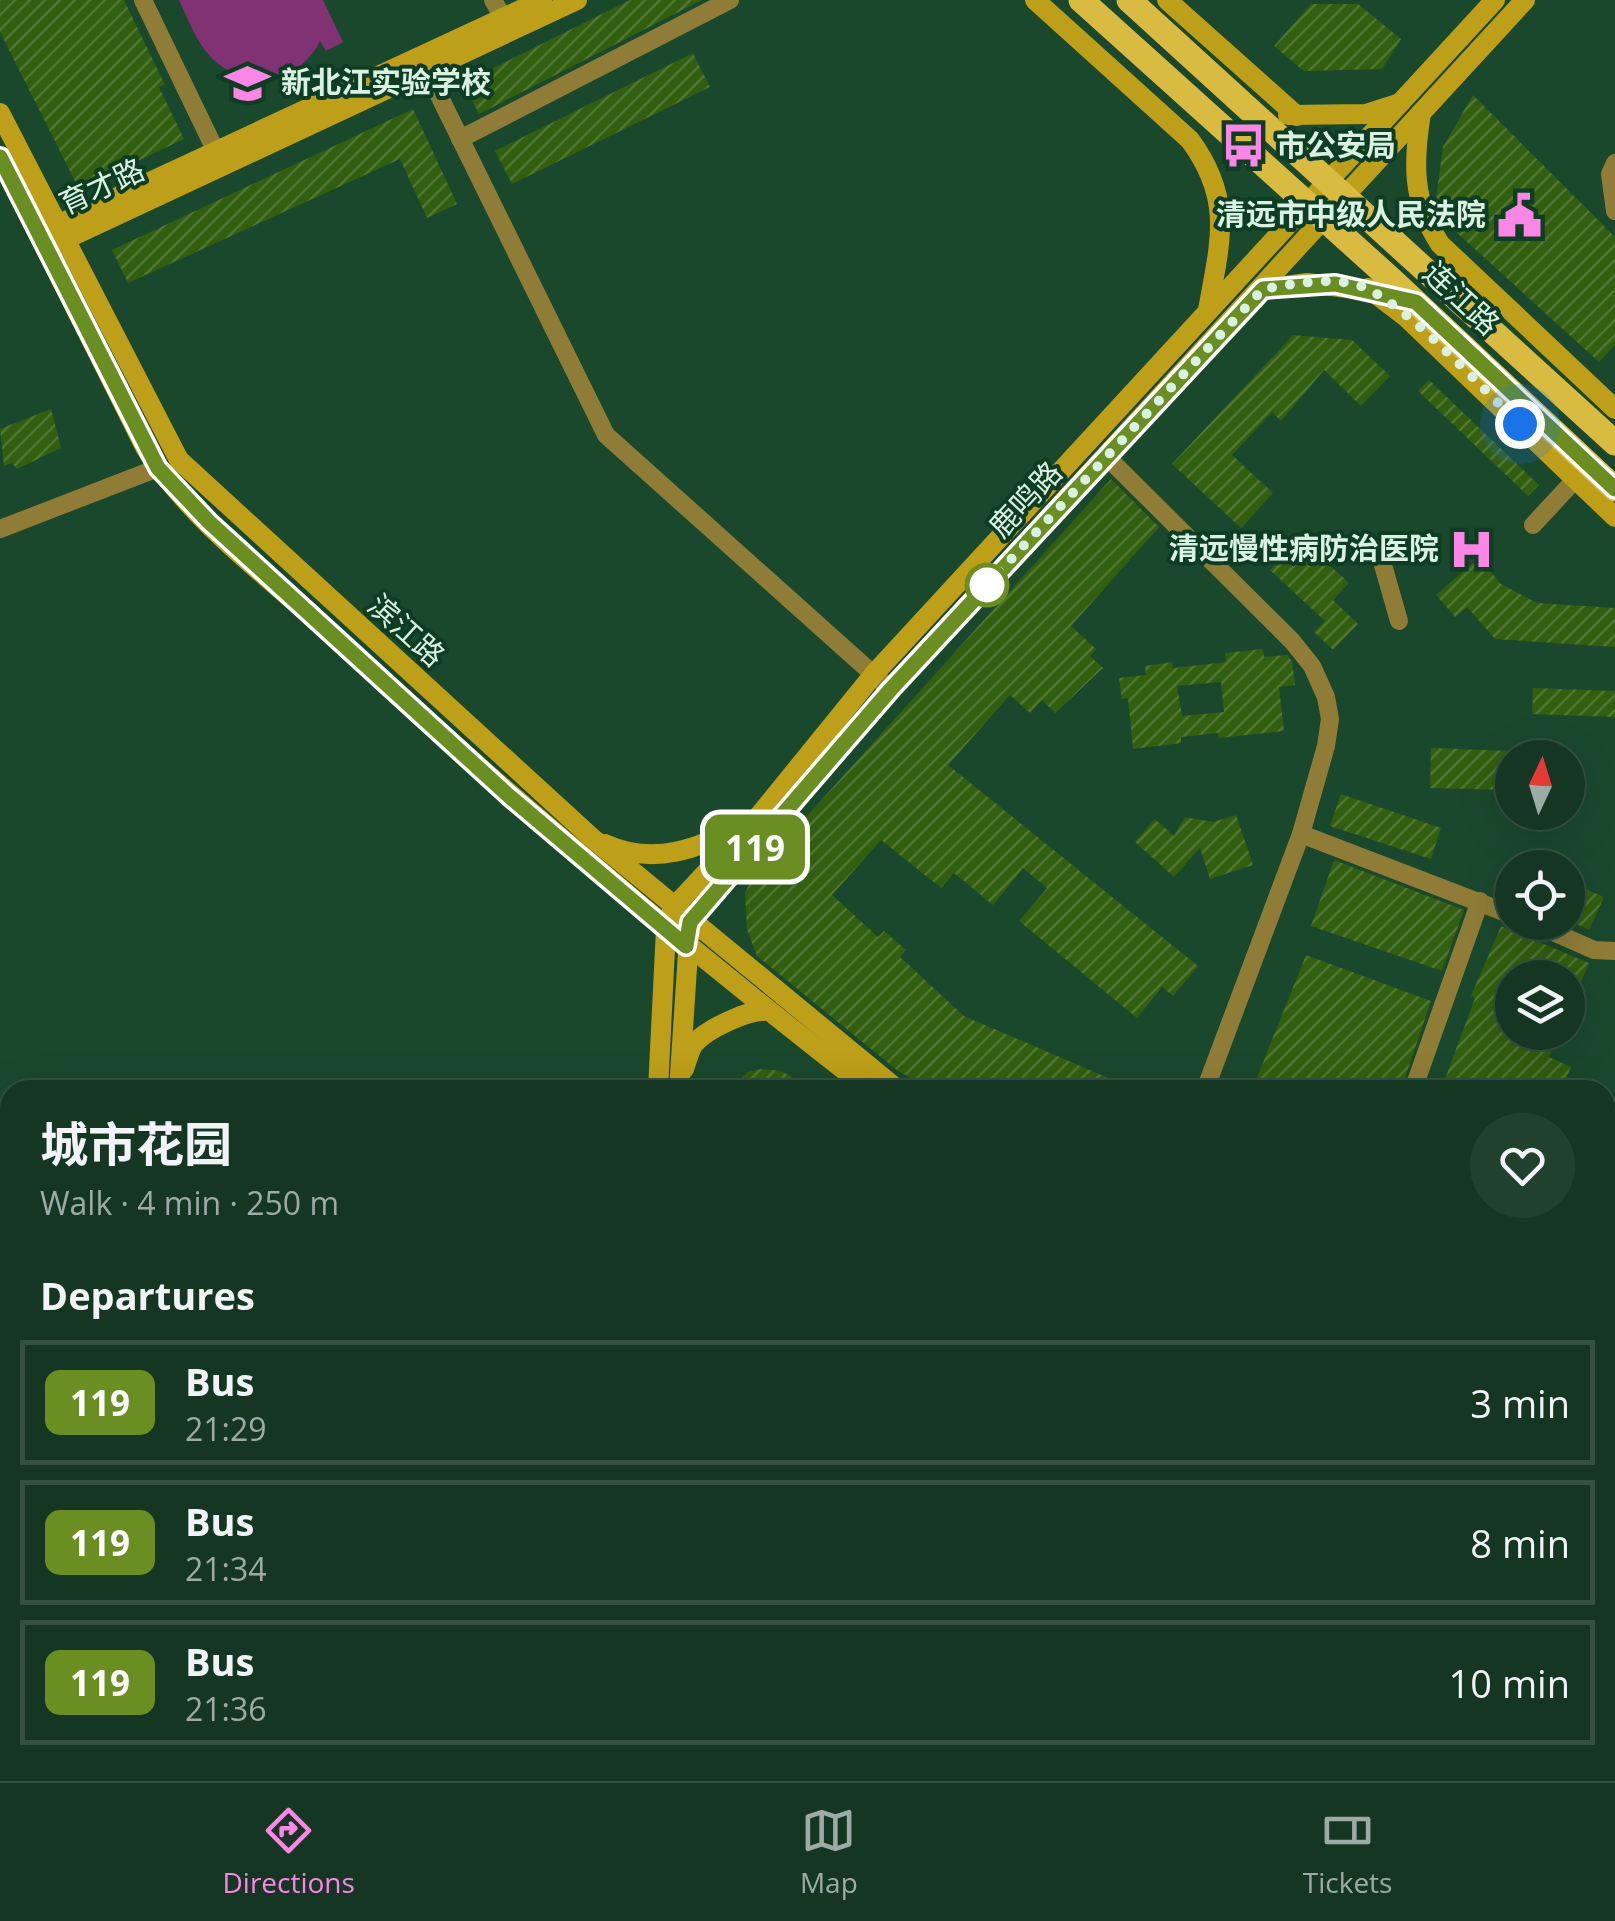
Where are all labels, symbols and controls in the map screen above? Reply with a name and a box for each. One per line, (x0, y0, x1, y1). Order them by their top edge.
school or university icon: 新北江实验学校 (224, 59, 272, 107)
place label: 新北江实验学校 (281, 61, 491, 102)
bus stop icon: 市公安局 (1219, 122, 1267, 170)
place label: 市公安局 (1276, 124, 1396, 165)
street label: 育才路 (52, 148, 151, 223)
public building icon: 清远市中级人民法院 (1495, 191, 1543, 239)
place label: 清远市中级人民法院 (1216, 193, 1486, 234)
street label: 连江路 (1415, 252, 1509, 344)
your location (1495, 399, 1545, 449)
street label: 鹿鸣路 (979, 452, 1071, 546)
hospital icon: 清远慢性病防治医院 (1448, 525, 1496, 573)
place label: 清远慢性病防治医院 (1169, 527, 1439, 568)
unlabelled marker (966, 564, 1008, 606)
street label: 滨江路 (360, 585, 454, 675)
north arrow (1495, 740, 1585, 830)
map controls (1495, 740, 1585, 1050)
line badge: 119 (698, 814, 812, 880)
text: 119 (725, 824, 785, 871)
button: locate (1495, 850, 1585, 940)
button: layers (1495, 960, 1585, 1050)
text: 城市花园 (40, 1111, 232, 1176)
button: heart (1470, 1113, 1575, 1218)
text: Walk · 4 min · 250 m (40, 1181, 339, 1224)
text: Departures (40, 1269, 255, 1321)
text: Bus (185, 1355, 254, 1407)
text: 3 min (1470, 1377, 1570, 1429)
text: 119 (70, 1379, 130, 1426)
text: 21:29 (185, 1407, 267, 1450)
text: Bus (185, 1495, 254, 1547)
text: 8 min (1470, 1517, 1570, 1569)
text: 119 (70, 1519, 130, 1566)
text: 21:34 (185, 1547, 267, 1590)
text: Bus (185, 1635, 254, 1687)
text: 10 min (1449, 1657, 1570, 1709)
text: 119 (70, 1659, 130, 1706)
text: 21:36 (185, 1687, 267, 1730)
tab: Directions (223, 1803, 355, 1901)
tab: Map (800, 1803, 858, 1901)
tab: Tickets (1303, 1803, 1392, 1901)

